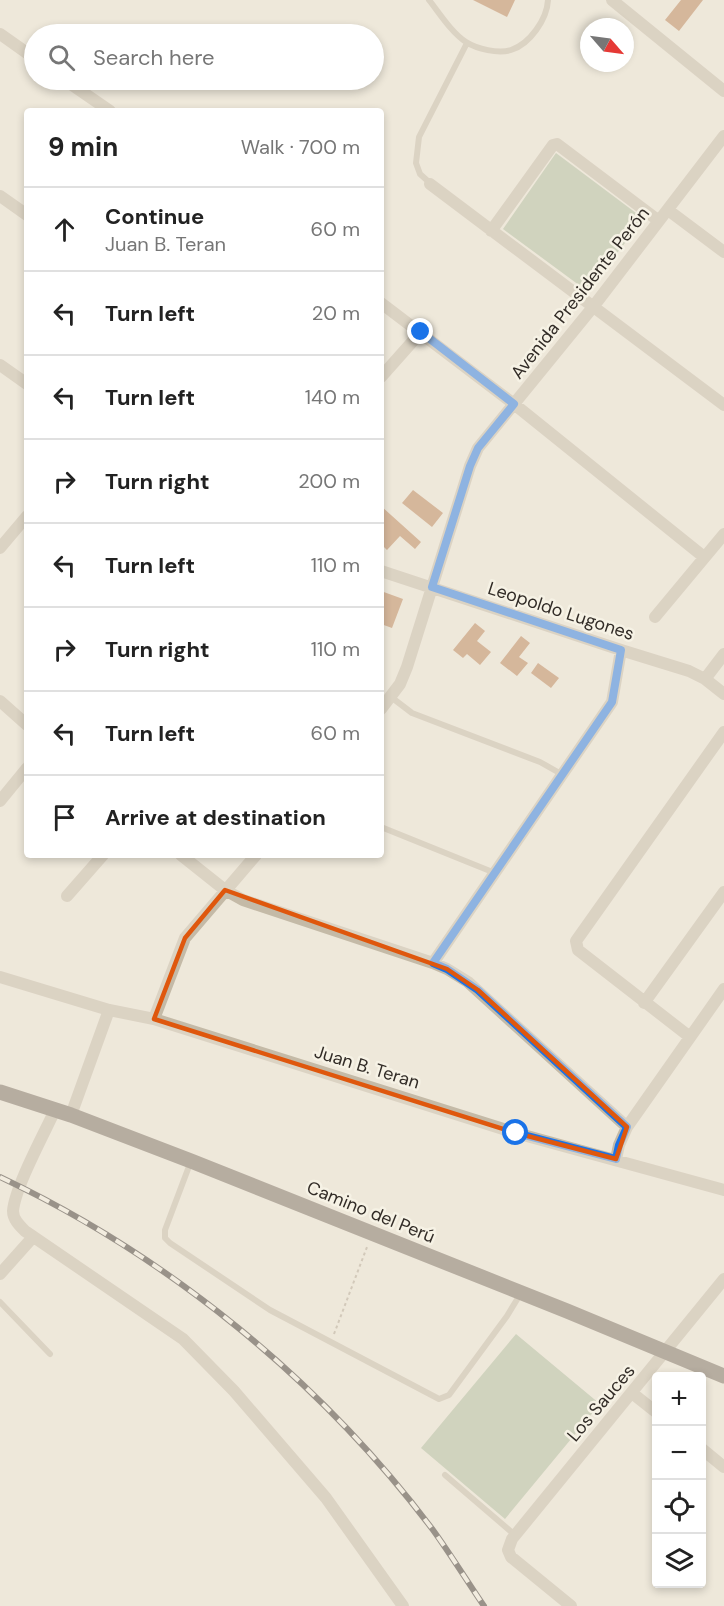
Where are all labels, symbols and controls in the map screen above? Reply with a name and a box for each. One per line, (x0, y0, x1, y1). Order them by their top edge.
north arrow (580, 18, 634, 72)
search box (24, 24, 384, 90)
icon: search (45, 41, 78, 74)
text: Search here (93, 43, 214, 72)
text: 9 min (48, 130, 118, 164)
text: Walk · 700 m (241, 134, 360, 160)
text: Continue (105, 202, 204, 231)
street label: Avenida Presidente Perón (505, 202, 655, 384)
icon: ahead (48, 213, 81, 246)
text: 60 m (311, 216, 360, 242)
text: Juan B. Teran (105, 231, 226, 257)
icon: left (48, 297, 81, 330)
text: Turn left (105, 299, 195, 328)
text: 20 m (312, 300, 360, 326)
route end (407, 318, 433, 344)
icon: left (48, 381, 81, 414)
text: Turn left (105, 383, 195, 412)
text: 140 m (305, 384, 360, 410)
icon: right (48, 465, 81, 498)
text: Turn right (105, 467, 210, 496)
text: 200 m (298, 468, 360, 494)
icon: left (48, 549, 81, 582)
text: Turn left (105, 551, 195, 580)
text: 110 m (311, 552, 360, 578)
street label: Leopoldo Lugones (485, 576, 637, 646)
icon: right (48, 633, 81, 666)
text: Turn right (105, 635, 210, 664)
text: 110 m (311, 636, 360, 662)
icon: left (48, 717, 81, 750)
text: Turn left (105, 719, 195, 748)
text: 60 m (311, 720, 360, 746)
icon: arrive (48, 801, 81, 834)
text: Arrive at destination (105, 803, 326, 832)
street label: Juan B. Teran (311, 1040, 423, 1094)
route start (502, 1119, 528, 1145)
street label: Camino del Perú (303, 1175, 439, 1249)
street label: Los Sauces (562, 1359, 640, 1447)
map controls (652, 1372, 706, 1588)
button: + (652, 1372, 706, 1426)
button: − (652, 1426, 706, 1480)
button: locate (652, 1480, 706, 1534)
button: layers (652, 1534, 706, 1588)

